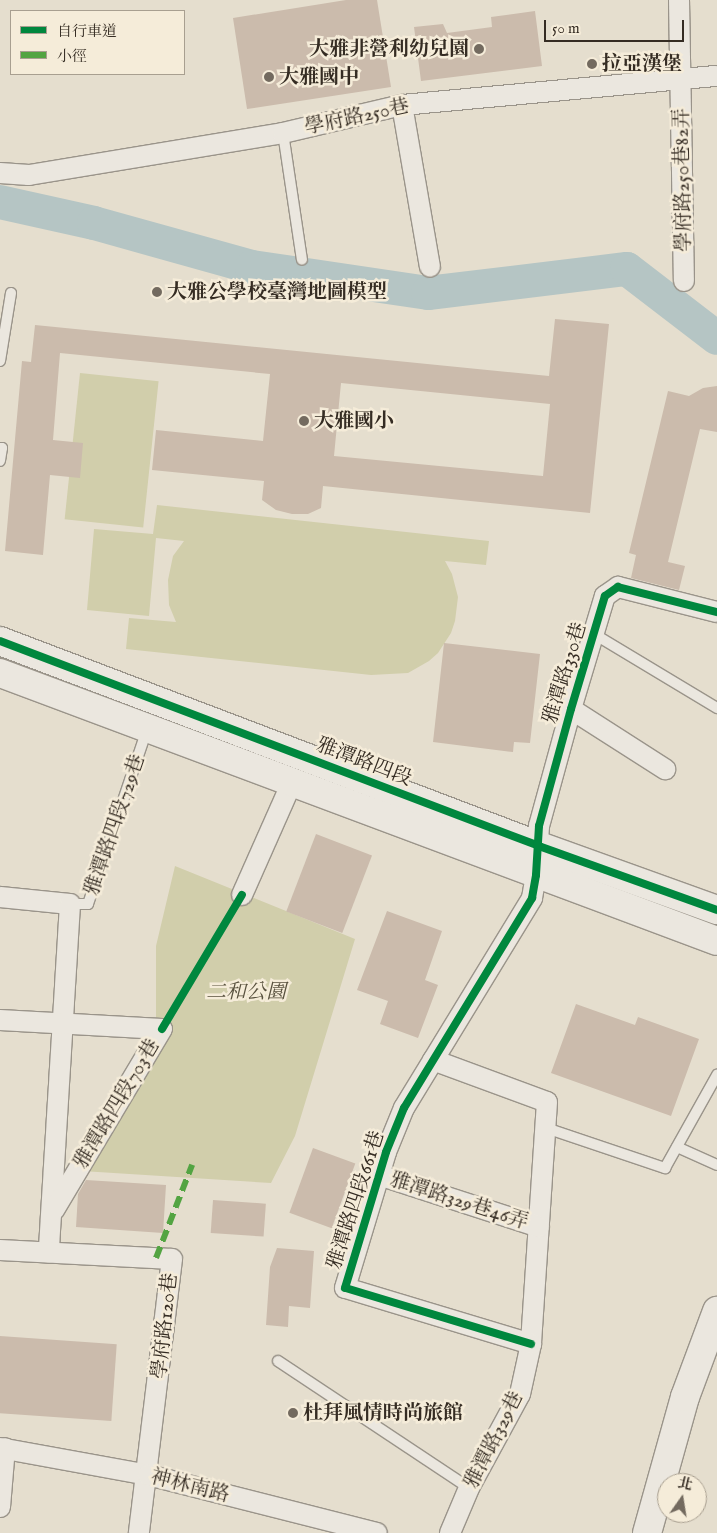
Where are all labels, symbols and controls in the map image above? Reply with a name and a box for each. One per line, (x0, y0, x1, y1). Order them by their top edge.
legend (10, 10, 185, 75)
scale bar (547, 10, 687, 42)
text: 50 m (552, 19, 580, 38)
text: 自行車道 (57, 22, 117, 41)
place label: 大雅非營利幼兒園 (309, 37, 469, 61)
marker: 大雅非營利幼兒園 (473, 43, 485, 55)
text: 小徑 (57, 47, 87, 66)
place label: 拉亞漢堡 (602, 52, 682, 76)
marker: 拉亞漢堡 (586, 58, 598, 70)
place label: 大雅國中 (279, 65, 359, 89)
marker: 大雅國中 (263, 71, 275, 83)
street label: 學府路250巷 (303, 94, 411, 140)
street label: 學府路250巷82弄 (670, 108, 696, 252)
place label: 大雅公學校臺灣地圖模型 (167, 280, 387, 304)
marker: 大雅公學校臺灣地圖模型 (151, 286, 163, 298)
place label: 大雅國小 (314, 409, 394, 433)
marker: 大雅國小 (298, 415, 310, 427)
street label: 雅潭路330巷 (538, 619, 592, 727)
street label: 雅潭路四段 (313, 733, 415, 791)
street label: 雅潭路四段729巷 (80, 751, 150, 899)
park label: 二和公園 (206, 980, 286, 1004)
street label: 雅潭路四段703巷 (69, 1035, 165, 1173)
street label: 雅潭路四段661巷 (322, 1128, 390, 1272)
street label: 雅潭路329巷46弄 (387, 1167, 531, 1235)
street label: 學府路120巷 (147, 1272, 183, 1380)
street label: 雅潭路329巷 (459, 1388, 529, 1492)
place label: 杜拜風情時尚旅館 (303, 1401, 463, 1425)
marker: 杜拜風情時尚旅館 (287, 1407, 299, 1419)
street label: 神林南路 (148, 1465, 232, 1507)
north arrow (657, 1473, 707, 1523)
text: 北 (676, 1474, 694, 1495)

